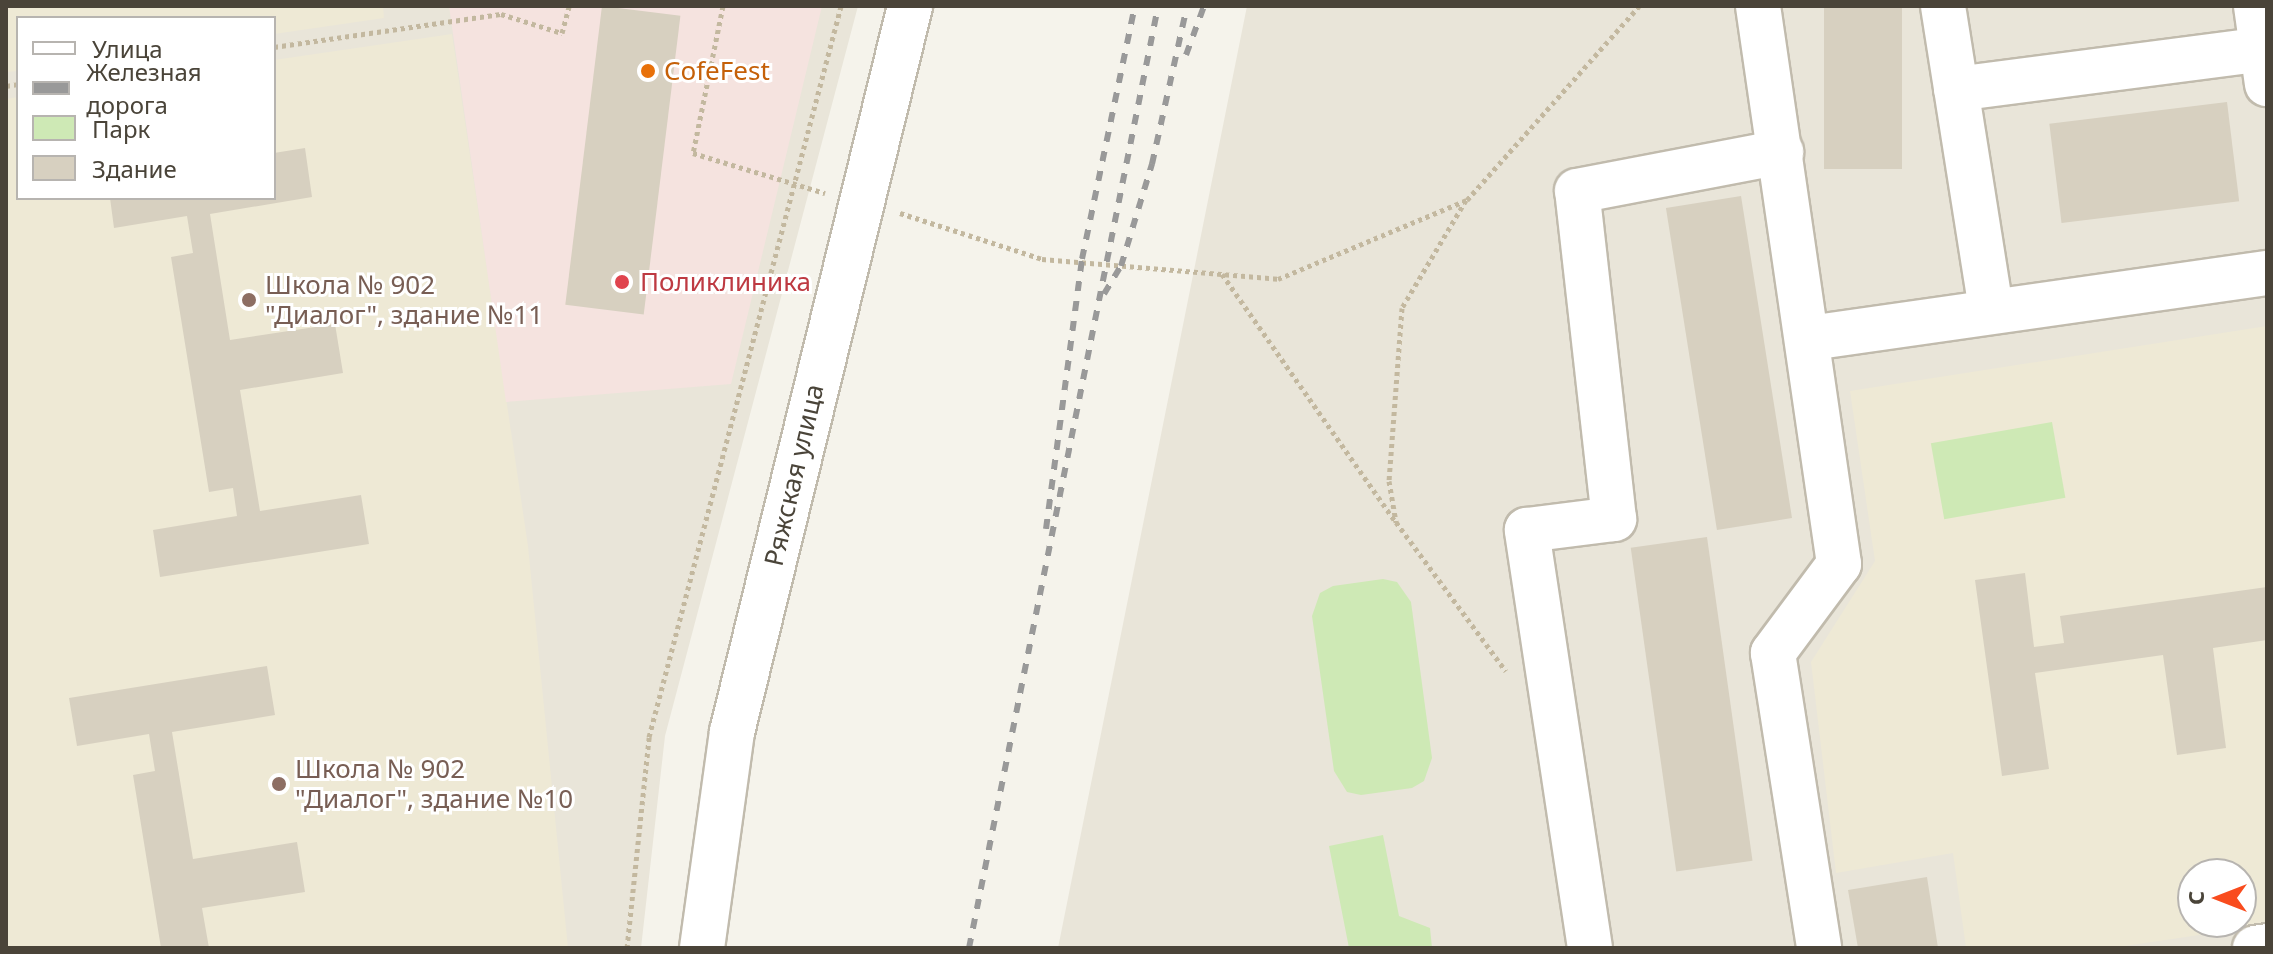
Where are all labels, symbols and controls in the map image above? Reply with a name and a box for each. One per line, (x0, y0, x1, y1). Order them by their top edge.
legend (16, 16, 276, 200)
text: Улица (92, 32, 163, 65)
text: Железная дорога (86, 55, 202, 121)
place label: CofeFest (664, 55, 770, 87)
marker: CofeFest (639, 62, 657, 80)
text: Парк (92, 112, 150, 145)
text: Здание (92, 152, 177, 185)
place label: Поликлиника (640, 266, 811, 298)
place label: Школа № 902 "Диалог", здание №11 (265, 269, 543, 330)
marker: Поликлиника (611, 271, 633, 293)
marker: Школа № 902 "Диалог", здание №11 (240, 291, 258, 309)
street label: Ряжская улица (758, 381, 830, 569)
place label: Школа № 902 "Диалог", здание №10 (295, 753, 573, 814)
marker: Школа № 902 "Диалог", здание №10 (270, 775, 288, 793)
north arrow (2177, 858, 2257, 938)
text: С (2180, 891, 2210, 905)

